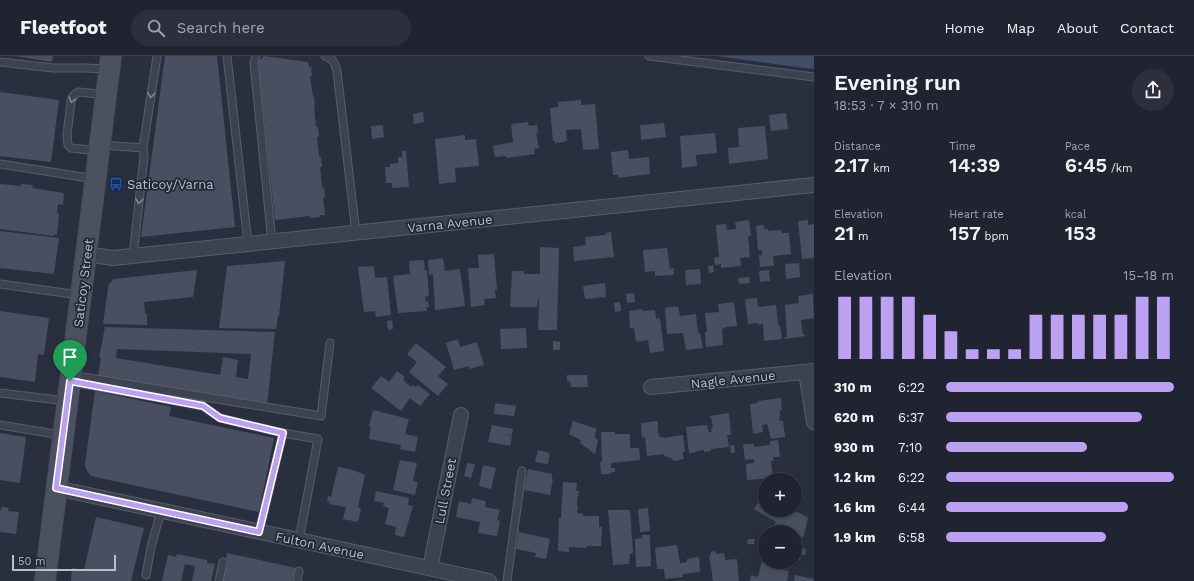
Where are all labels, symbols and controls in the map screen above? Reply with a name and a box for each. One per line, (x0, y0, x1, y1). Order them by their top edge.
search box (131, 10, 411, 46)
text: Fleetfoot (20, 16, 107, 39)
icon: search (145, 17, 167, 39)
text: Search here (177, 19, 265, 37)
text: Home (944, 20, 984, 36)
text: Map (1006, 20, 1035, 36)
text: About (1057, 20, 1098, 36)
text: Contact (1120, 20, 1174, 36)
button: share (1132, 69, 1174, 111)
text: Evening run (834, 70, 961, 95)
one-way arrow (147, 91, 156, 98)
one-way arrow (68, 97, 77, 104)
text: 18:53 · 7 × 310 m (834, 98, 939, 113)
text: Distance (834, 140, 881, 153)
text: Time (949, 140, 976, 153)
text: Pace (1065, 140, 1090, 153)
text: 2.17 (834, 153, 869, 177)
text: 14:39 (949, 153, 1000, 177)
text: 6:45 (1065, 153, 1107, 177)
text: km (869, 162, 890, 175)
text: /km (1107, 162, 1133, 175)
bus stop icon: Saticoy/Varna (108, 176, 124, 192)
place label: Saticoy/Varna (127, 177, 214, 192)
one-way arrow (134, 198, 143, 204)
text: Elevation (834, 208, 883, 221)
text: Heart rate (949, 208, 1004, 221)
text: kcal (1065, 208, 1086, 221)
street label: Varna Avenue (407, 212, 493, 235)
text: 21 (834, 221, 854, 245)
text: 157 (949, 221, 981, 245)
text: 153 (1065, 221, 1096, 245)
text: m (854, 230, 868, 243)
text: bpm (981, 230, 1009, 243)
street label: Saticoy Street (71, 237, 96, 328)
text: Elevation (834, 268, 892, 283)
text: 15–18 m (1123, 268, 1174, 283)
pin (53, 340, 87, 381)
icon: arrive (59, 346, 81, 368)
street label: Nagle Avenue (690, 368, 776, 391)
text: 310 m (834, 380, 872, 395)
text: 6:22 (898, 380, 925, 395)
text: 620 m (834, 410, 874, 425)
text: 6:37 (898, 410, 924, 425)
text: 930 m (834, 440, 874, 455)
text: 7:10 (898, 440, 922, 455)
street label: Lull Street (432, 456, 459, 525)
text: 1.2 km (834, 470, 875, 485)
text: 6:22 (898, 470, 925, 485)
map controls (758, 473, 802, 569)
button: + (758, 473, 802, 517)
text: 1.6 km (834, 500, 875, 515)
text: 6:44 (898, 500, 926, 515)
button: − (758, 525, 802, 569)
street label: Fulton Avenue (274, 529, 366, 562)
text: 1.9 km (834, 530, 875, 545)
text: 6:58 (898, 530, 925, 545)
scale bar (12, 553, 116, 572)
text: 50 m (18, 555, 45, 568)

